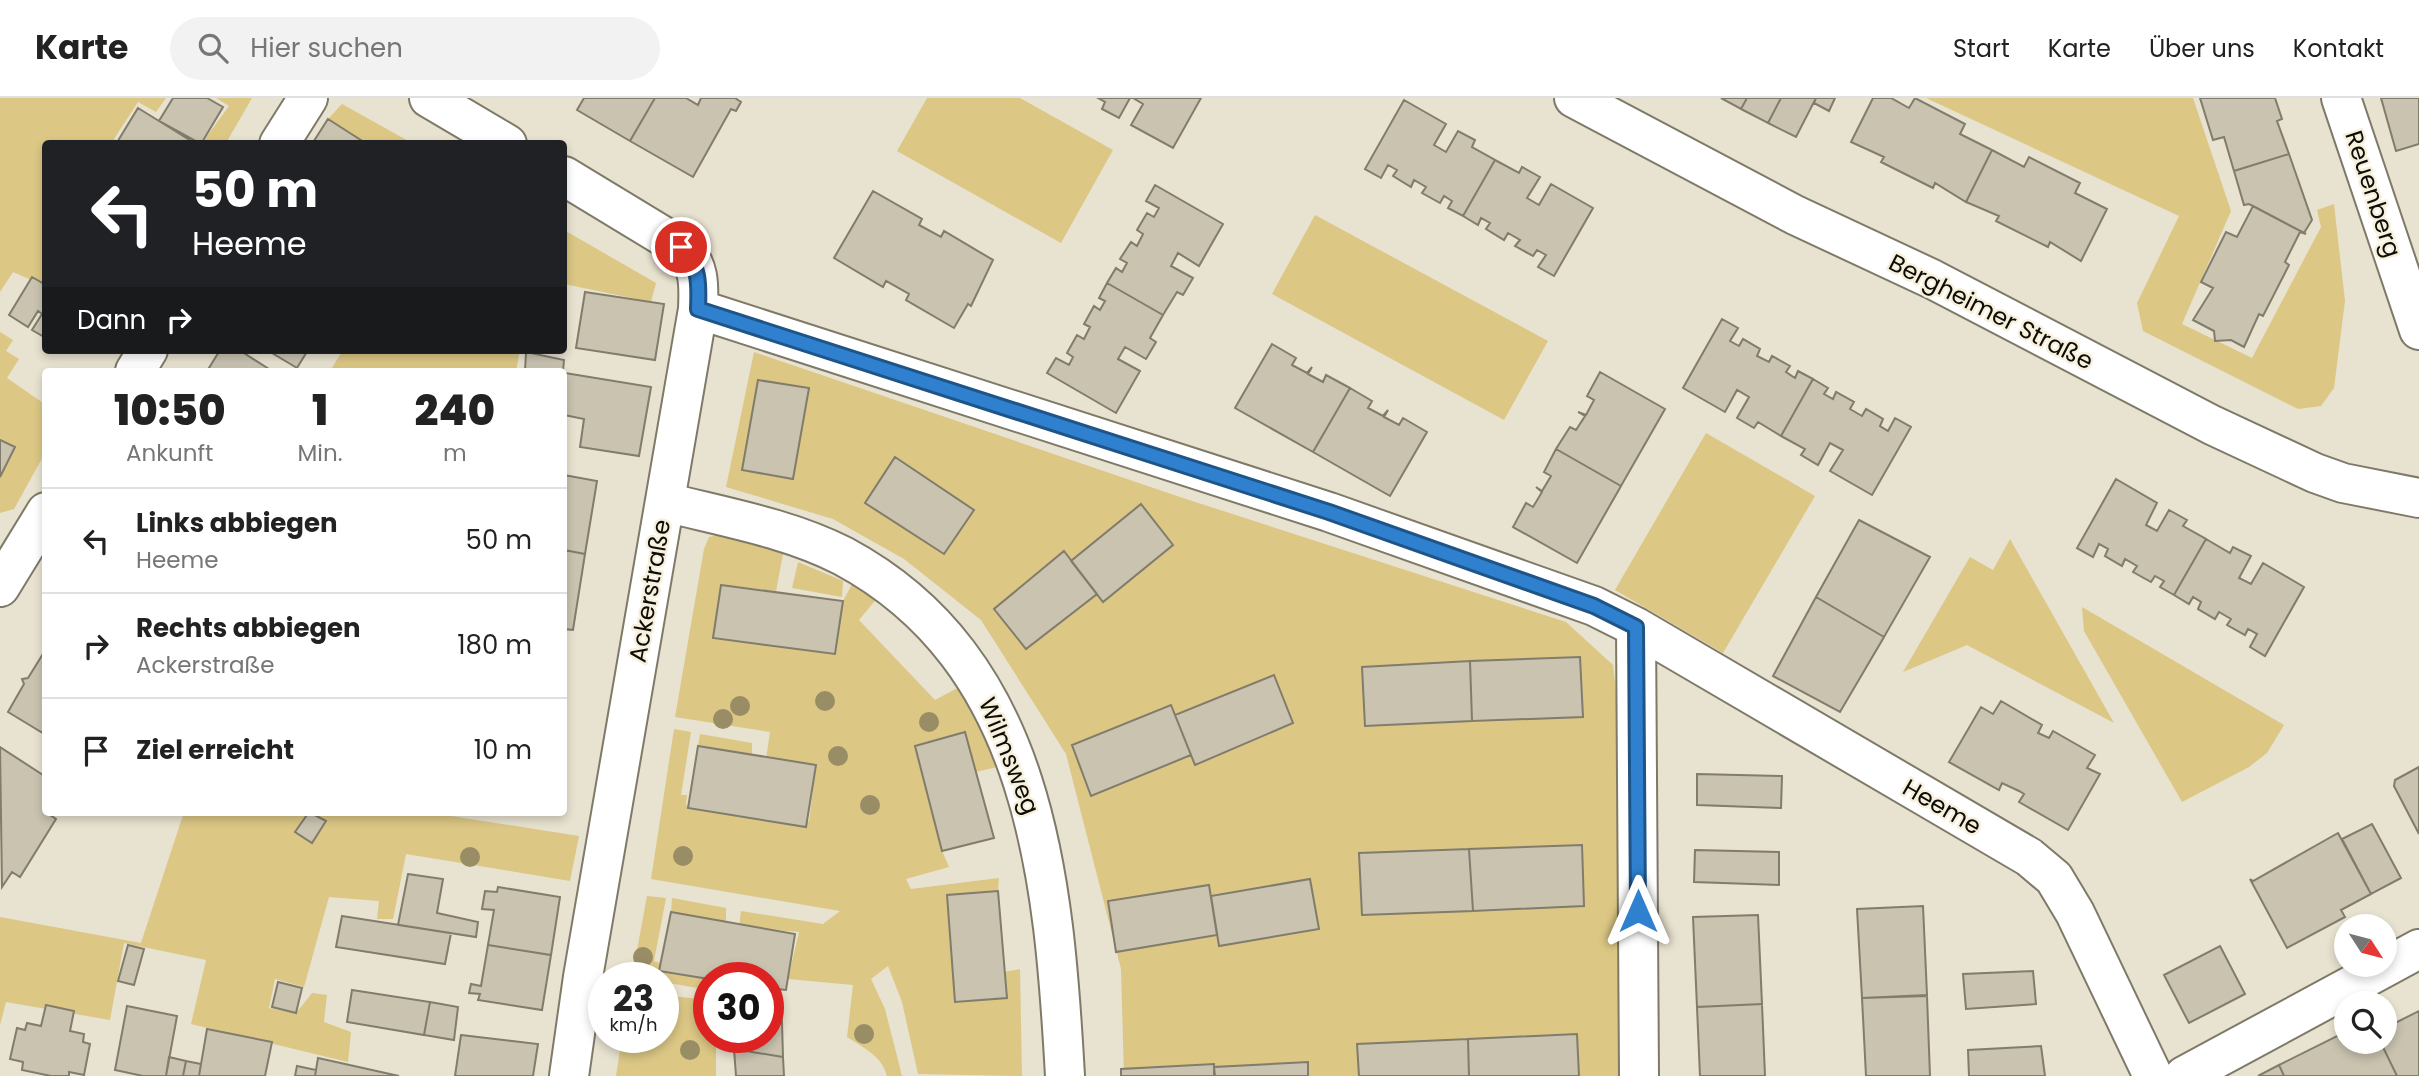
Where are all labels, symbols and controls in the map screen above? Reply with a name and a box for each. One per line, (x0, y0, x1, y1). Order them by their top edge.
search box (170, 17, 660, 80)
text: Karte (35, 24, 128, 71)
icon: search (194, 29, 232, 67)
text: Hier suchen (250, 30, 403, 66)
text: Start (1953, 32, 2010, 65)
text: Karte (2048, 32, 2111, 65)
text: Über uns (2149, 32, 2255, 65)
text: Kontakt (2293, 32, 2384, 65)
street label: Reuenberg (2337, 126, 2409, 261)
text: 50 m (192, 156, 318, 224)
icon: left (77, 168, 168, 259)
pin (651, 217, 711, 277)
text: Heeme (192, 221, 307, 266)
icon: arrive (662, 228, 700, 266)
street label: Bergheimer Straße (1883, 246, 2099, 377)
icon: right (160, 301, 198, 339)
text: Dann (77, 302, 146, 338)
text: 10:50 (114, 381, 226, 440)
text: 1 (312, 381, 328, 440)
text: 240 (415, 381, 495, 440)
text: Ankunft (126, 437, 214, 469)
text: Min. (298, 437, 343, 469)
text: m (443, 437, 467, 469)
text: Links abbiegen (136, 505, 338, 541)
street label: Ackerstraße (621, 517, 678, 665)
icon: left (77, 522, 115, 560)
text: 50 m (466, 522, 532, 558)
text: Heeme (136, 544, 218, 576)
text: Rechts abbiegen (136, 610, 361, 646)
icon: right (77, 627, 115, 665)
text: 180 m (457, 627, 532, 663)
text: Ackerstraße (136, 649, 275, 681)
street label: Wilmsweg (971, 692, 1048, 819)
icon: arrive (77, 732, 115, 770)
text: Ziel erreicht (136, 732, 294, 768)
text: 10 m (474, 732, 532, 768)
street label: Heeme (1897, 771, 1988, 842)
position arrow (1601, 874, 1675, 948)
north arrow (2334, 914, 2398, 976)
map controls (2334, 914, 2397, 1054)
speed limit sign: 30 (693, 962, 784, 1053)
text: 23 (613, 974, 654, 1023)
button: search (2334, 991, 2397, 1054)
text: km/h (610, 1012, 657, 1037)

